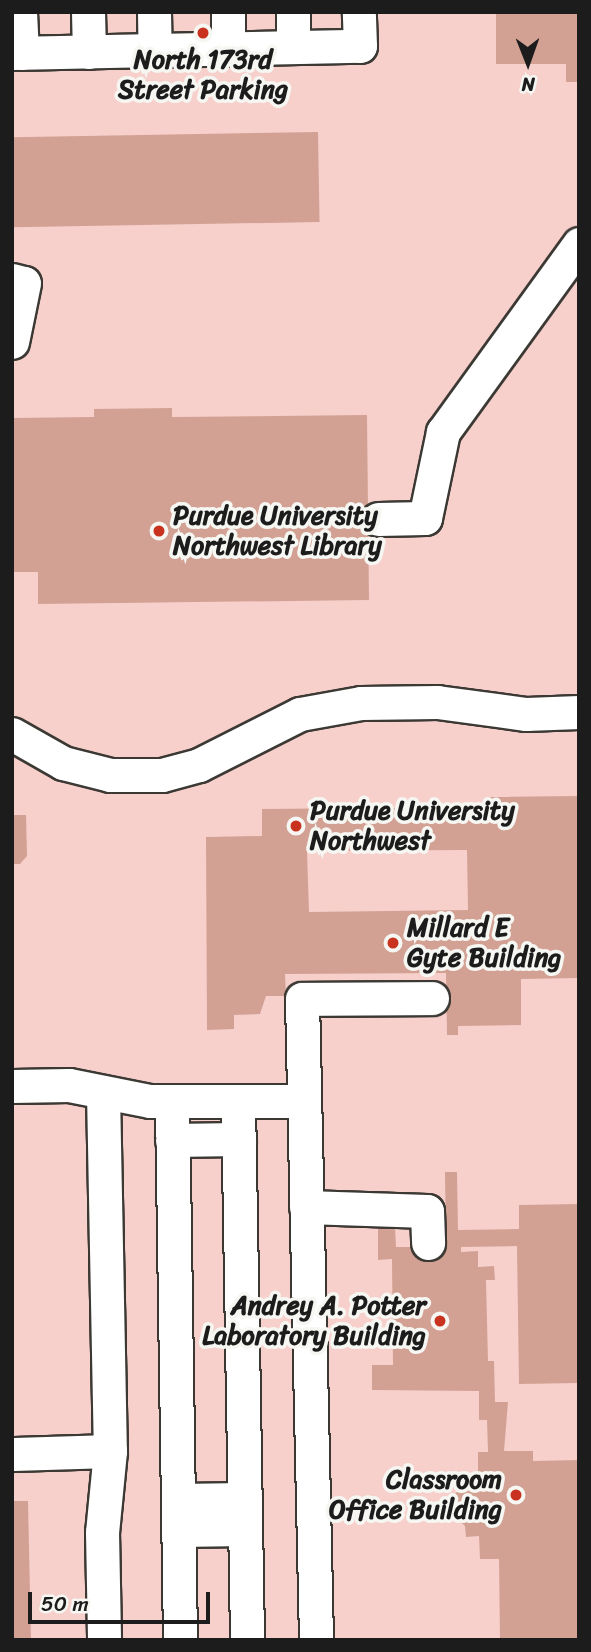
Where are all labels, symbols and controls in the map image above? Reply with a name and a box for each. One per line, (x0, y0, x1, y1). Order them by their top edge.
marker: North 173rd Street Parking (195, 25, 211, 41)
north arrow (493, 28, 563, 98)
place label: North 173rd Street Parking (118, 44, 288, 106)
text: N (522, 68, 535, 101)
place label: Purdue University Northwest Library (173, 500, 382, 562)
marker: Purdue University Northwest Library (151, 523, 167, 539)
place label: Purdue University Northwest (310, 795, 516, 856)
marker: Purdue University Northwest (288, 818, 304, 834)
place label: Millard E Gyte Building (407, 912, 561, 974)
marker: Millard E Gyte Building (385, 935, 401, 951)
place label: Andrey A. Potter Laboratory Building (202, 1290, 426, 1352)
marker: Andrey A. Potter Laboratory Building (432, 1313, 448, 1329)
place label: Classroom Office Building (329, 1464, 502, 1526)
marker: Classroom Office Building (508, 1487, 524, 1503)
scale bar (32, 1578, 214, 1622)
text: 50 m (41, 1585, 89, 1623)

